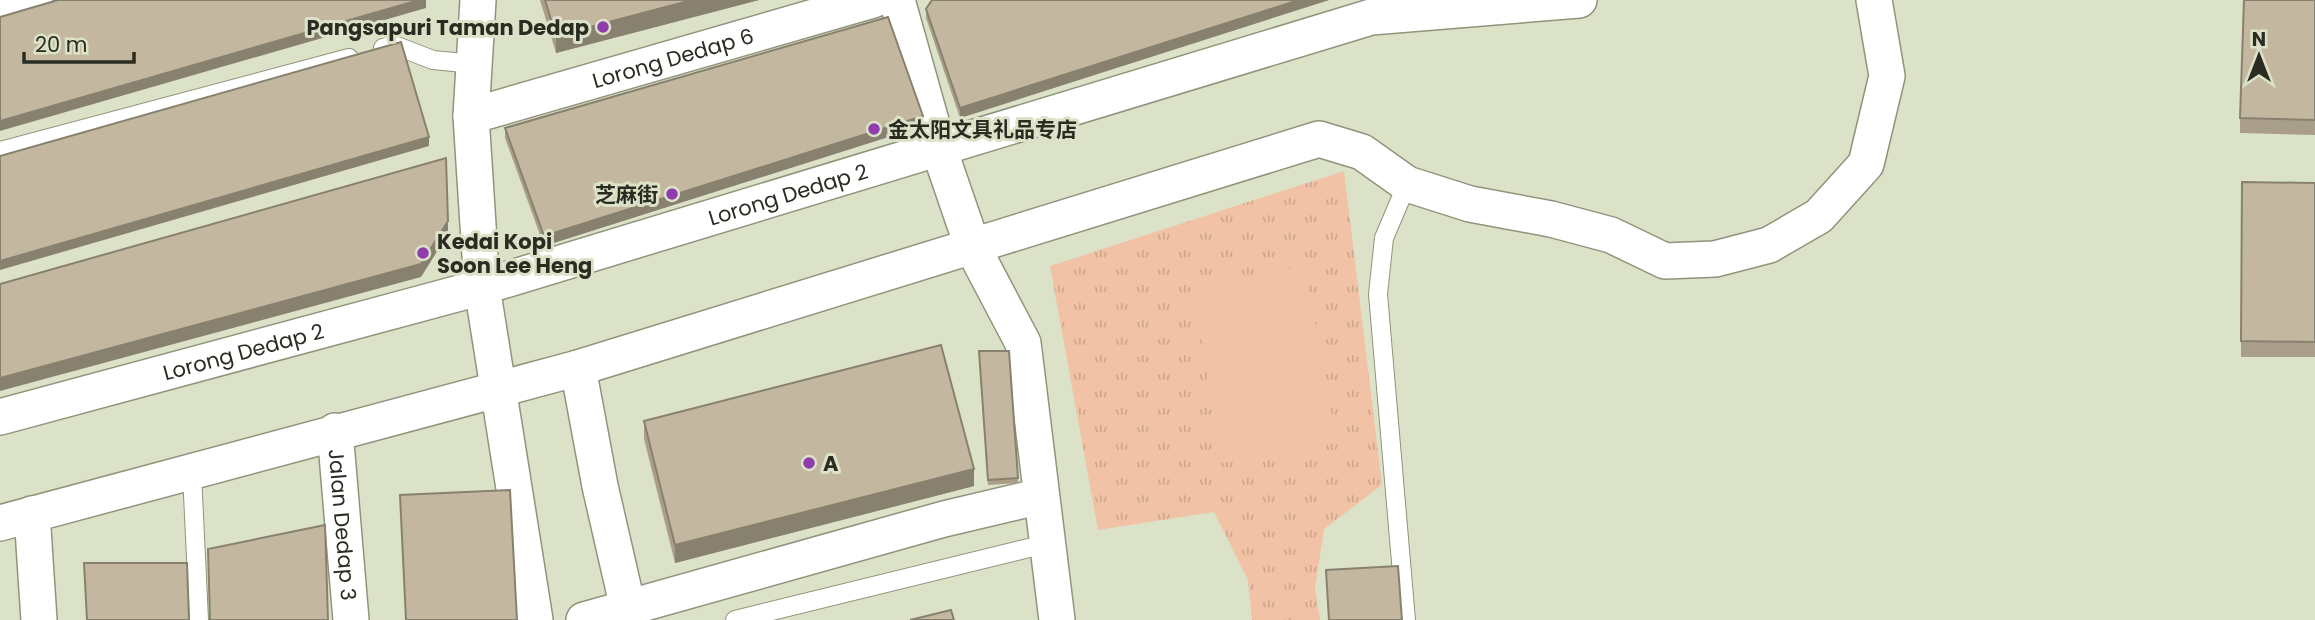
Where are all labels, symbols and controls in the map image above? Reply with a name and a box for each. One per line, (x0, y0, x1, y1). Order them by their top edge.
place label: Pangsapuri Taman Dedap (306, 13, 589, 42)
marker: Pangsapuri Taman Dedap (595, 19, 611, 35)
scale bar (24, 21, 135, 65)
street label: Lorong Dedap 6 (589, 21, 757, 95)
north arrow (2224, 21, 2294, 91)
text: N (2252, 26, 2266, 53)
text: 20 m (35, 30, 88, 59)
place label: 金太阳文具礼品专店 (888, 115, 1077, 144)
marker: 金太阳文具礼品专店 (866, 121, 882, 137)
street label: Lorong Dedap 2 (705, 156, 871, 232)
place label: 芝麻街 (595, 180, 658, 209)
marker: 芝麻街 (664, 186, 680, 202)
place label: Kedai Kopi Soon Lee Heng (437, 227, 592, 280)
marker: Kedai Kopi Soon Lee Heng (415, 245, 431, 261)
street label: Lorong Dedap 2 (160, 316, 327, 387)
street label: Jalan Dedap 3 (322, 448, 364, 602)
place label: A (823, 449, 839, 478)
marker: A (801, 455, 817, 471)

